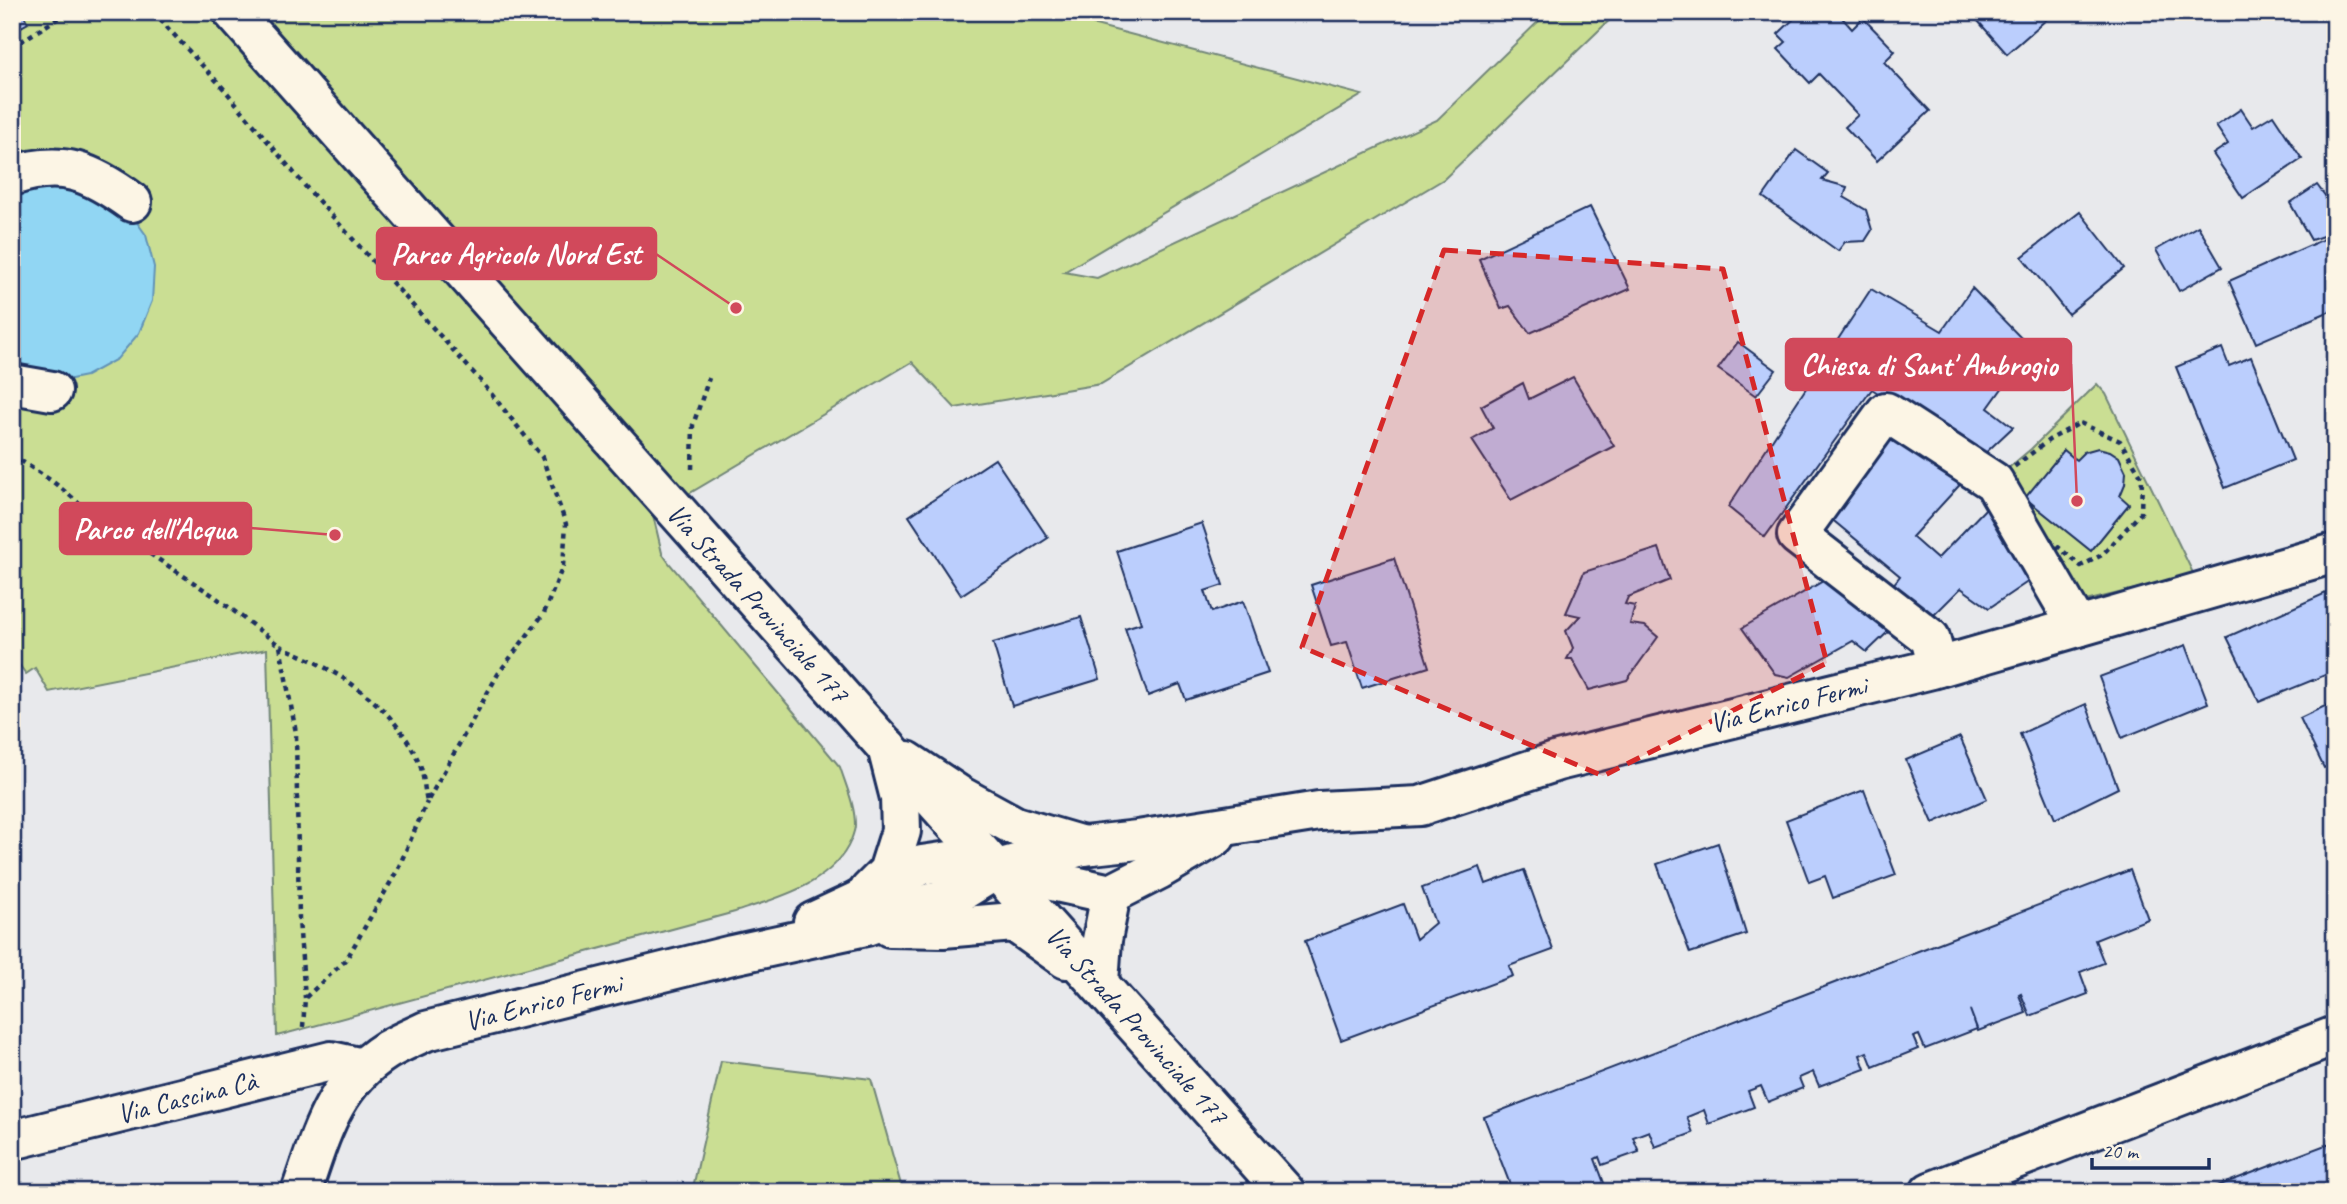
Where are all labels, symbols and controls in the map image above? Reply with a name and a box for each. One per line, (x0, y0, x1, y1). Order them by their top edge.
callout: Parco Agricolo Nord Est (377, 228, 656, 279)
text: Parco Agricolo Nord Est (391, 235, 644, 273)
callout: Chiesa di Sant' Ambrogio (1786, 339, 2071, 390)
text: Chiesa di Sant' Ambrogio (1801, 346, 2059, 384)
street label: Via Strada Provinciale 177 (659, 496, 858, 711)
callout: Parco dell'Acqua (60, 503, 251, 554)
text: Parco dell'Acqua (73, 510, 239, 548)
street label: Via Enrico Fermi (1706, 667, 1874, 740)
street label: Via Strada Provinciale 177 (1038, 918, 1237, 1133)
street label: Via Enrico Fermi (461, 965, 629, 1038)
street label: Via Cascina Cà (114, 1062, 262, 1131)
scale bar (2092, 1127, 2209, 1171)
text: 20 m (2102, 1138, 2140, 1164)

